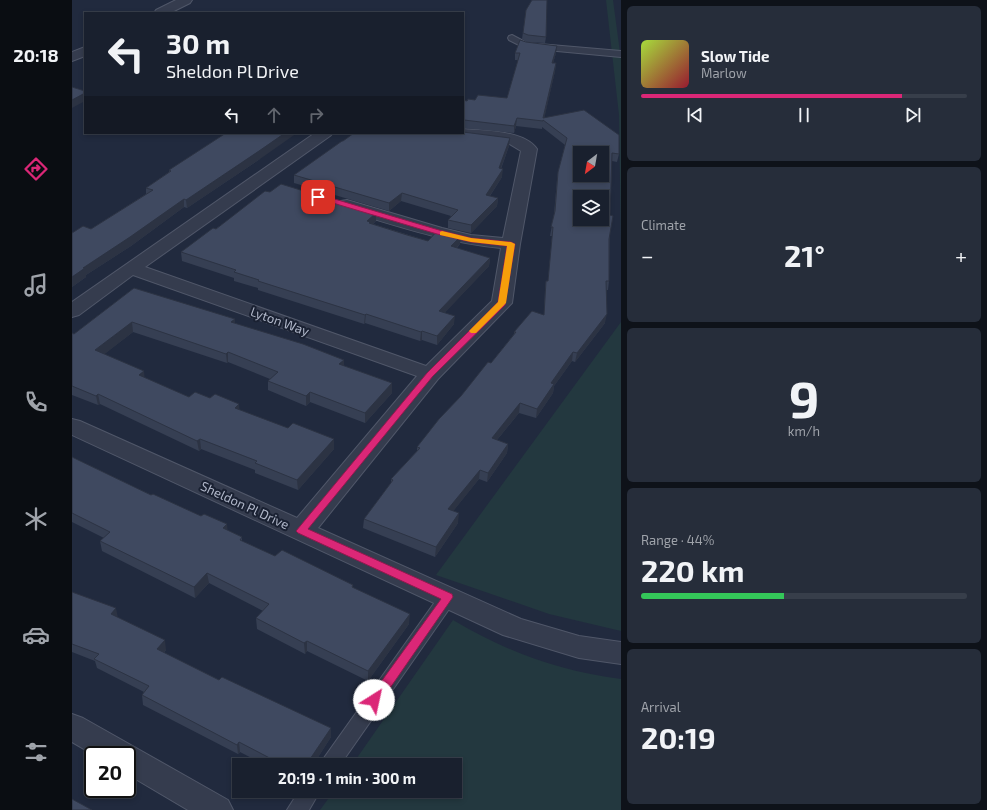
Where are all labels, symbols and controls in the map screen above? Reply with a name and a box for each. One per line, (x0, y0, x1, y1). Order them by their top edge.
text: 30 m (166, 26, 230, 60)
icon: left (100, 28, 152, 80)
text: 20:18 (13, 44, 59, 66)
text: Slow Tide (701, 47, 769, 65)
text: Sheldon Pl Drive (166, 60, 299, 82)
text: Marlow (701, 65, 747, 81)
icon: left (221, 104, 243, 126)
icon: ahead (263, 104, 285, 126)
icon: right (305, 104, 327, 126)
icon: previous (684, 104, 706, 126)
icon: pause (793, 104, 815, 126)
icon: next (902, 104, 924, 126)
north arrow (573, 146, 609, 182)
map controls (573, 146, 609, 226)
icon: directions (22, 155, 50, 183)
pin (301, 180, 335, 214)
icon: arrive (307, 186, 329, 208)
button: layers (573, 190, 609, 226)
text: Climate (641, 217, 686, 233)
text: 21° (784, 237, 825, 273)
text: − (641, 242, 654, 268)
text: + (955, 242, 967, 268)
icon: music (22, 271, 50, 299)
street label: Lyton Way (248, 303, 312, 339)
text: 9 (789, 366, 819, 428)
icon: phone (22, 388, 50, 416)
text: km/h (788, 423, 820, 439)
street label: Sheldon Pl Drive (198, 477, 292, 533)
icon: climate (22, 505, 50, 533)
text: Range · 44% (641, 532, 714, 548)
text: 220 km (641, 552, 744, 588)
icon: car (22, 621, 50, 649)
position arrow (353, 679, 395, 721)
text: Arrival (641, 699, 681, 715)
text: 20:19 (641, 719, 716, 755)
icon: filters (22, 738, 50, 766)
speed limit sign: 20 (84, 746, 136, 798)
text: 20:19 · 1 min · 300 m (278, 769, 416, 787)

